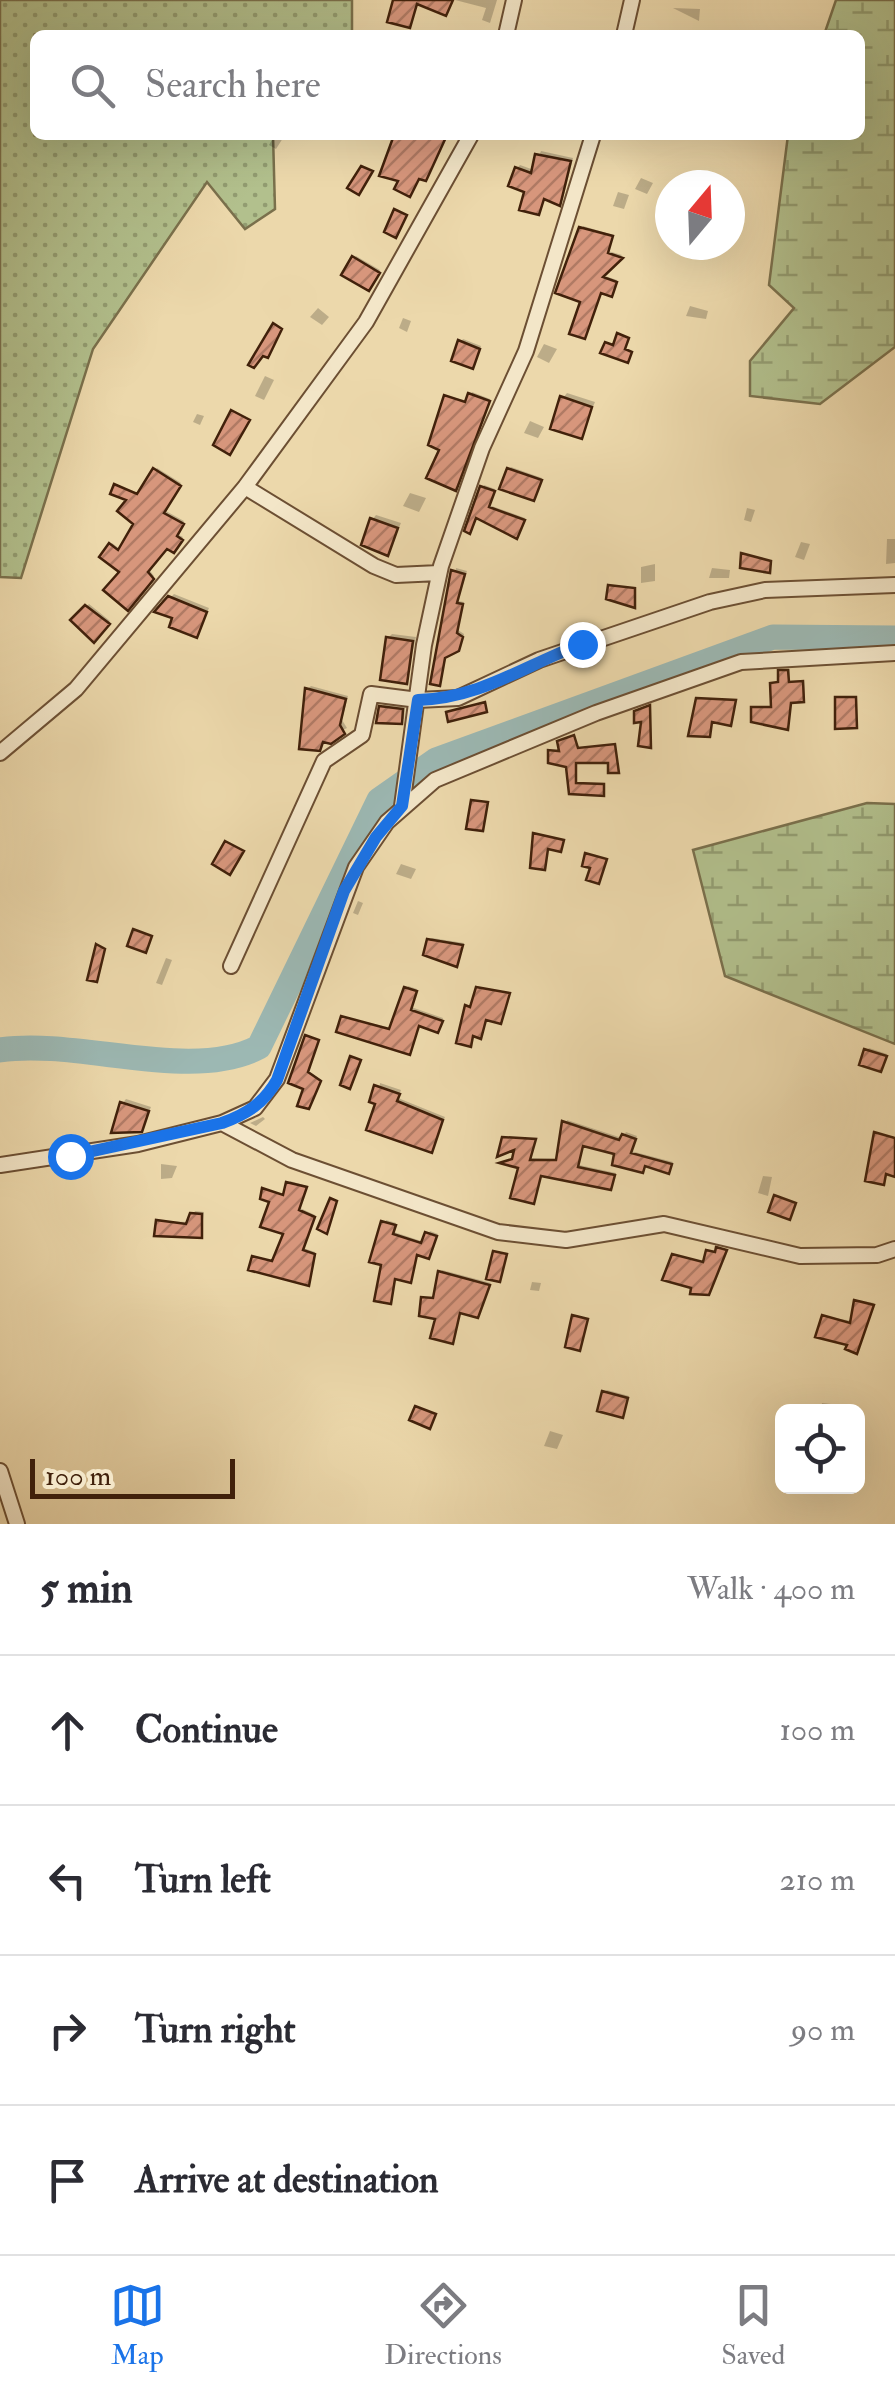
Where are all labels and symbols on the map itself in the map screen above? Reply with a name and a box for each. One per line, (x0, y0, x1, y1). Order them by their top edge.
north arrow (655, 170, 745, 260)
route end (560, 622, 606, 668)
route start (48, 1134, 94, 1180)
scale bar (30, 1454, 235, 1498)

